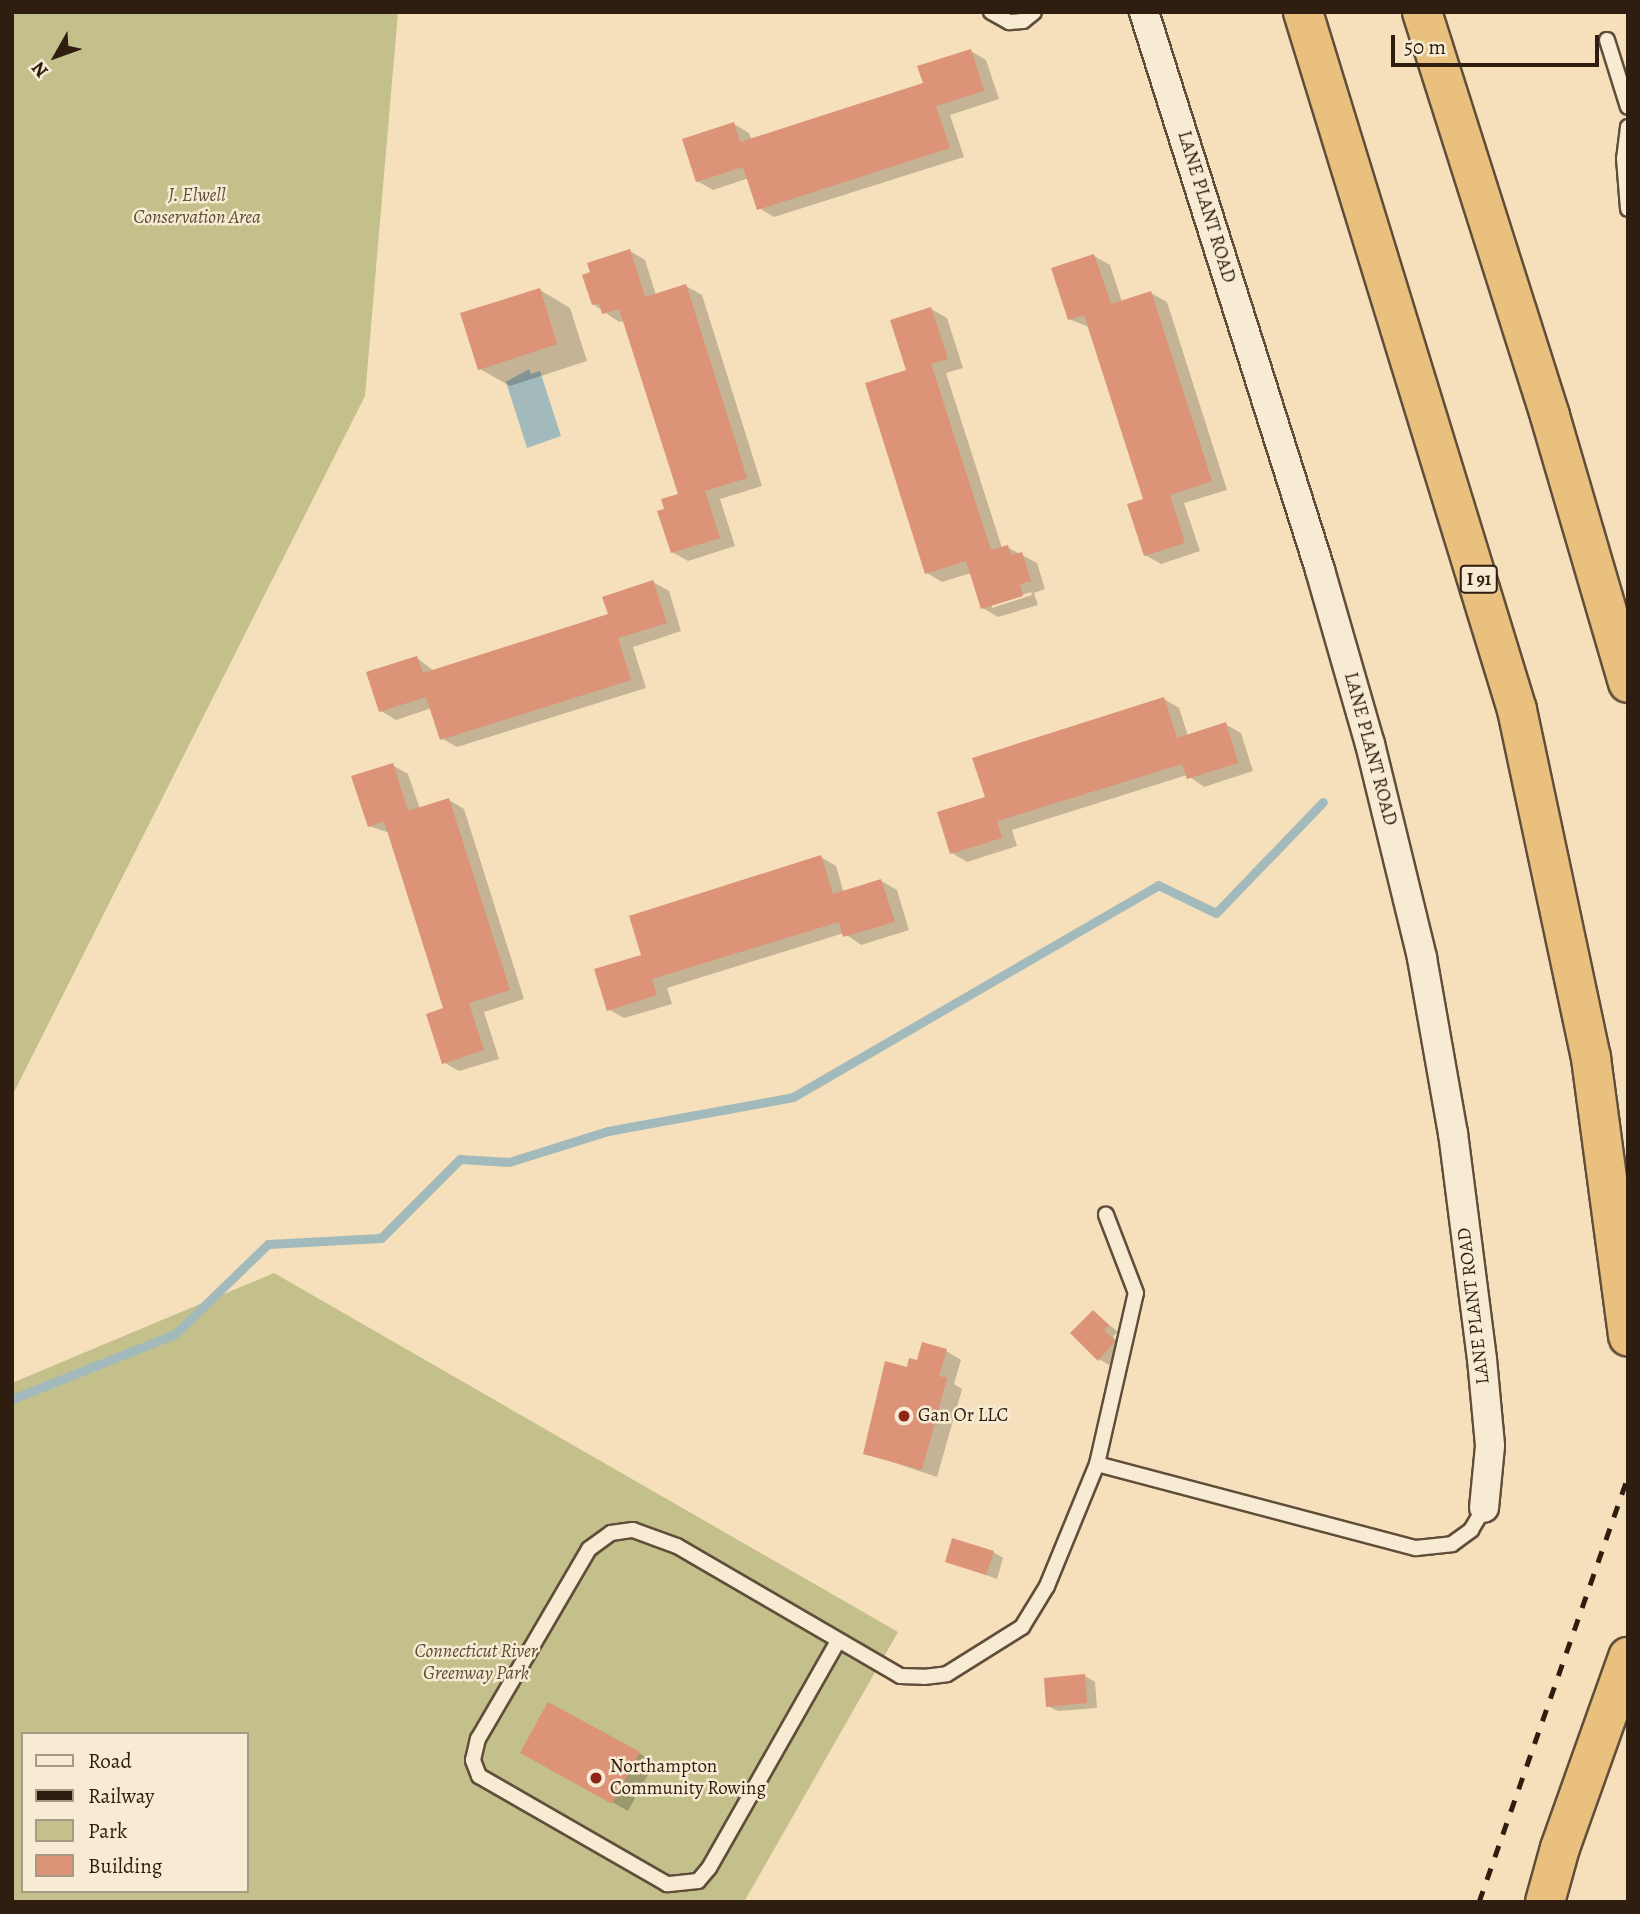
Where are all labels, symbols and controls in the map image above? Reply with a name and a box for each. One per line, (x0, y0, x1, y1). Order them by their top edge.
north arrow (21, 21, 91, 91)
scale bar (1395, 21, 1603, 65)
text: 50 m (1404, 33, 1446, 61)
text: N (26, 56, 54, 83)
street label: LANE PLANT ROAD (1172, 128, 1240, 286)
park label: J. Elwell Conservation Area (133, 185, 261, 229)
road number: I 91 (1460, 564, 1498, 594)
street label: LANE PLANT ROAD (1339, 670, 1401, 828)
street label: LANE PLANT ROAD (1453, 1226, 1495, 1386)
place label: Gan Or LLC (918, 1405, 1008, 1427)
marker: Gan Or LLC (896, 1408, 912, 1424)
park label: Connecticut River Greenway Park (415, 1641, 537, 1685)
legend (21, 1732, 248, 1893)
text: Road (88, 1747, 132, 1775)
place label: Northampton Community Rowing (610, 1756, 766, 1800)
marker: Northampton Community Rowing (588, 1770, 604, 1786)
text: Railway (88, 1782, 154, 1810)
text: Park (88, 1817, 127, 1845)
text: Building (88, 1852, 162, 1880)

